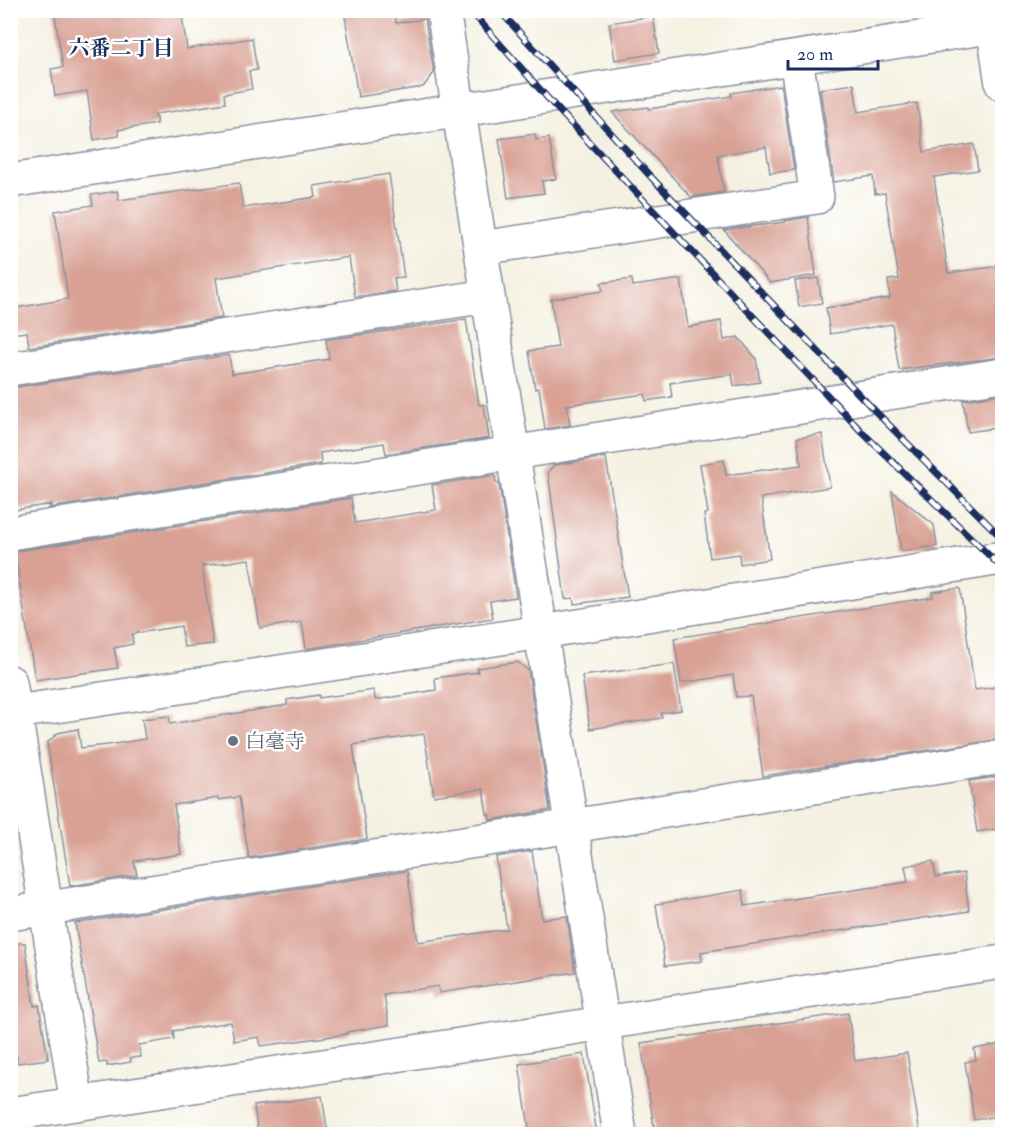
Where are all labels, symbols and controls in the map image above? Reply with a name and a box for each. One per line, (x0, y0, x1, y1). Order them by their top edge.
scale bar (788, 33, 878, 71)
district label: 六番二丁目 (69, 35, 174, 62)
text: 20 m (797, 43, 833, 66)
place label: 白毫寺 (245, 729, 305, 754)
marker: 白毫寺 (226, 734, 240, 748)

